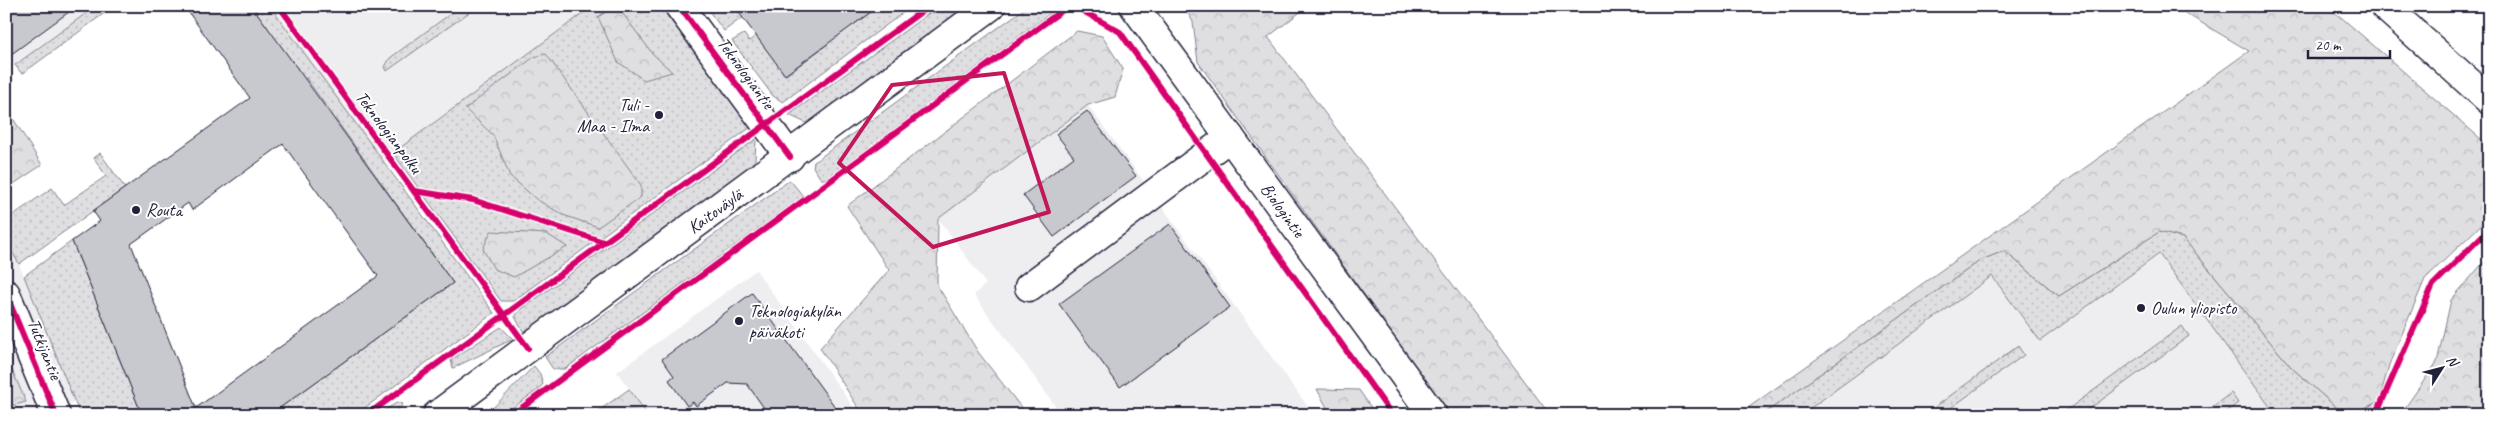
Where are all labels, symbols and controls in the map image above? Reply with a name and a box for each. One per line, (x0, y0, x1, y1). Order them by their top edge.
scale bar (2308, 28, 2390, 60)
street label: Teknologiantie (713, 33, 780, 114)
text: 20 m (2315, 36, 2342, 55)
street label: Teknologianpolku (351, 86, 428, 179)
place label: Tuli - Maa - Ilma (577, 94, 650, 137)
marker: Tuli - Maa - Ilma (653, 109, 665, 121)
street label: Biologintie (1256, 179, 1311, 242)
street label: Kaitoväylä (683, 183, 748, 238)
place label: Routa (146, 199, 183, 221)
marker: Routa (130, 204, 142, 216)
place label: Oulun yliopisto (2151, 297, 2238, 319)
place label: Teknologiakylän päiväkoti (749, 300, 842, 343)
marker: Oulun yliopisto (2135, 302, 2147, 314)
street label: Tutkijantie (23, 315, 68, 384)
marker: Teknologiakylän päiväkoti (733, 315, 745, 327)
north arrow (2418, 344, 2468, 394)
text: N (2443, 352, 2463, 371)

